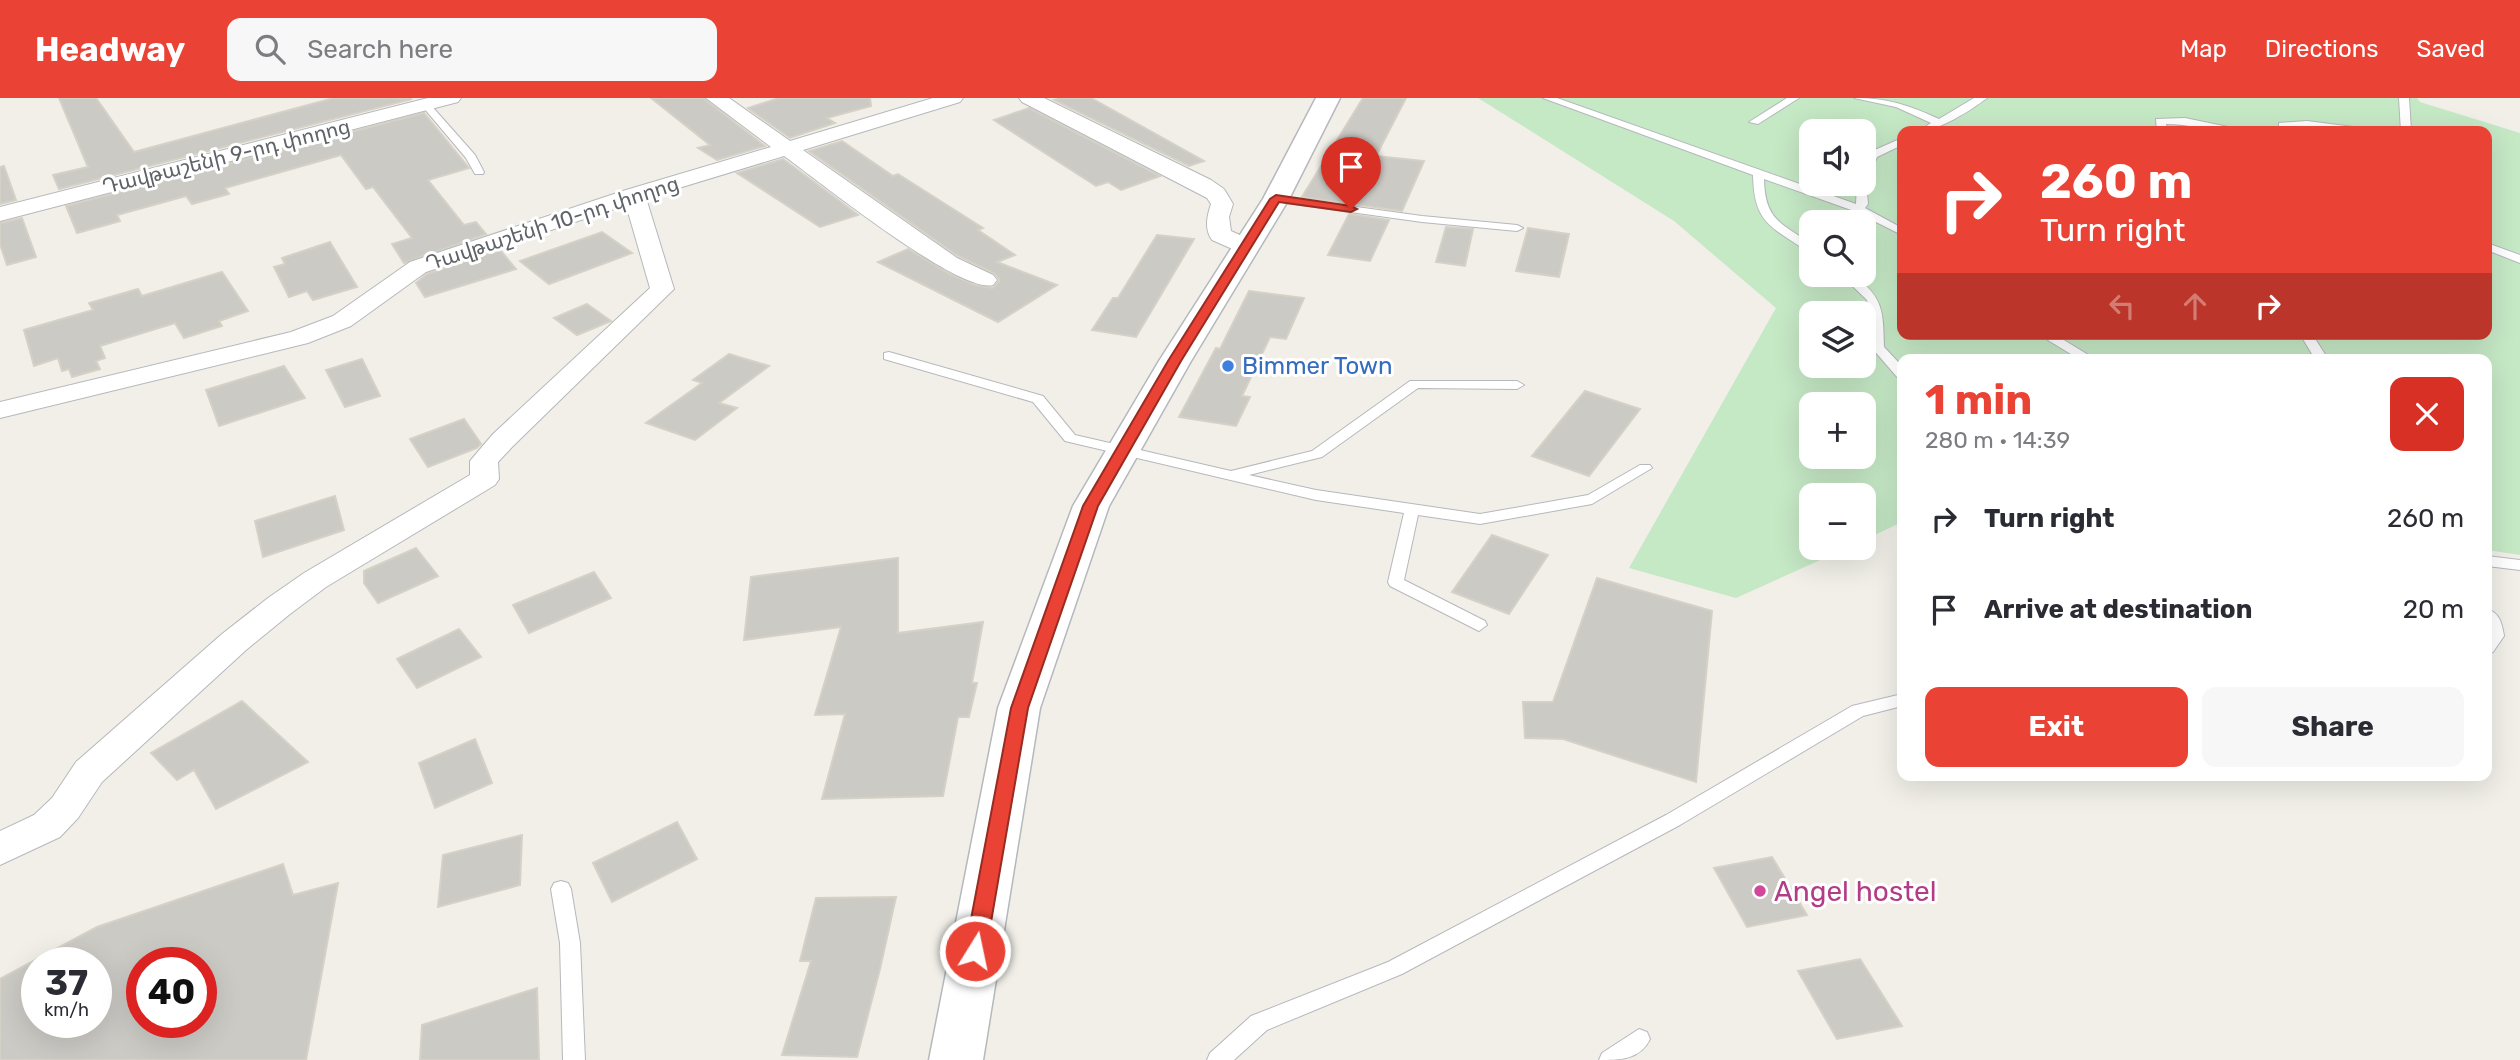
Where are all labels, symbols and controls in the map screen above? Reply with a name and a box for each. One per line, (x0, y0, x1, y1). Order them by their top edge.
search box (227, 18, 717, 81)
text: Headway (35, 30, 185, 69)
icon: search (251, 30, 289, 68)
text: Search here (307, 34, 453, 65)
text: Map (2180, 35, 2227, 63)
text: Directions (2265, 35, 2378, 63)
text: Saved (2416, 35, 2485, 63)
street label: Դավթաշենի 9-րդ փողոց (99, 113, 353, 199)
map controls (1799, 119, 1876, 560)
button: sound (1799, 119, 1876, 196)
pin (1321, 137, 1381, 209)
icon: arrive (1332, 148, 1370, 186)
text: 260 m (2040, 152, 2192, 210)
icon: right (1925, 154, 2016, 245)
street label: Դավթաշենի 10-րդ փողոց (422, 170, 682, 276)
button: search (1799, 210, 1876, 287)
text: Turn right (2040, 211, 2185, 249)
icon: left (2103, 287, 2141, 325)
icon: ahead (2176, 287, 2214, 325)
icon: right (2249, 287, 2287, 325)
button: layers (1799, 301, 1876, 378)
place label: Bimmer Town (1242, 352, 1393, 380)
marker: Bimmer Town (1220, 358, 1236, 374)
text: 1 min (1925, 375, 2032, 425)
button: close (2390, 377, 2464, 451)
button: + (1799, 392, 1876, 469)
text: 280 m · 14:39 (1925, 426, 2070, 454)
button: − (1799, 483, 1876, 560)
icon: right (1925, 500, 1963, 538)
text: Turn right (1984, 503, 2114, 534)
text: 260 m (2387, 503, 2464, 534)
icon: arrive (1925, 591, 1963, 629)
text: Arrive at destination (1984, 594, 2252, 625)
text: 20 m (2403, 594, 2464, 625)
button: Exit (1925, 687, 2188, 767)
button: Share (2202, 687, 2464, 767)
place label: Angel hostel (1774, 875, 1937, 908)
marker: Angel hostel (1752, 883, 1768, 899)
position arrow (938, 914, 1012, 988)
speed limit sign: 40 (126, 947, 217, 1038)
text: 37 (45, 962, 88, 1004)
text: km/h (44, 999, 89, 1021)

